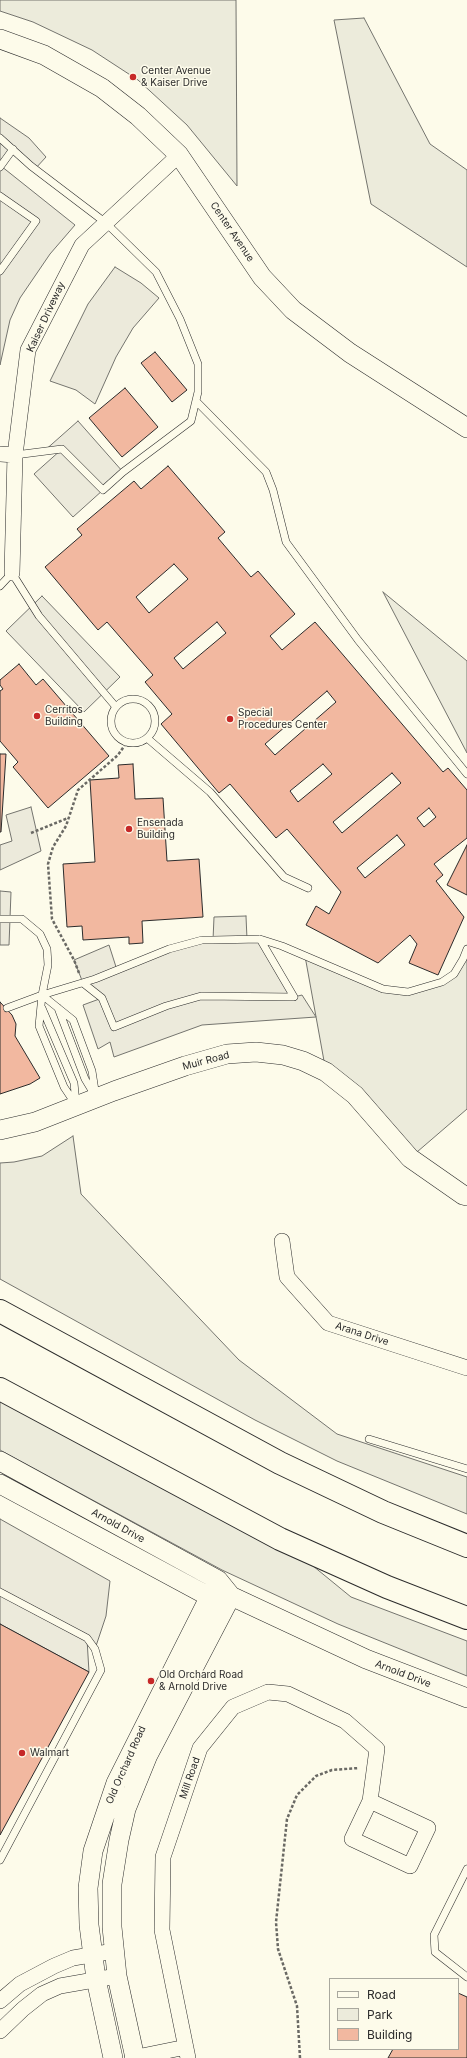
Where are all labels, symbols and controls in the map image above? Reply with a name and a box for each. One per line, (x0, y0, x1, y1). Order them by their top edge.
place label: Center Avenue & Kaiser Drive (141, 65, 211, 88)
marker: Center Avenue & Kaiser Drive (128, 72, 138, 82)
street label: Center Avenue (208, 200, 256, 264)
street label: Kaiser Driveway (24, 280, 68, 354)
place label: Cerritos Building (45, 704, 83, 728)
place label: Special Procedures Center (238, 707, 327, 730)
marker: Cerritos Building (32, 711, 42, 721)
marker: Special Procedures Center (225, 714, 235, 724)
place label: Ensenada Building (137, 817, 183, 840)
marker: Ensenada Building (124, 824, 134, 834)
street label: Muir Road (181, 1049, 231, 1073)
street label: Arana Drive (334, 1320, 390, 1348)
street label: Arnold Drive (89, 1506, 147, 1546)
street label: Arnold Drive (373, 1658, 433, 1690)
place label: Old Orchard Road & Arnold Drive (159, 1669, 243, 1692)
marker: Old Orchard Road & Arnold Drive (146, 1676, 156, 1686)
street label: Old Orchard Road (103, 1724, 149, 1806)
place label: Walmart (30, 1747, 69, 1759)
marker: Walmart (17, 1748, 27, 1758)
street label: Mill Road (177, 1756, 203, 1800)
legend (329, 1978, 459, 2050)
text: Road (367, 1987, 396, 2002)
text: Park (367, 2007, 393, 2022)
text: Building (367, 2027, 412, 2042)

